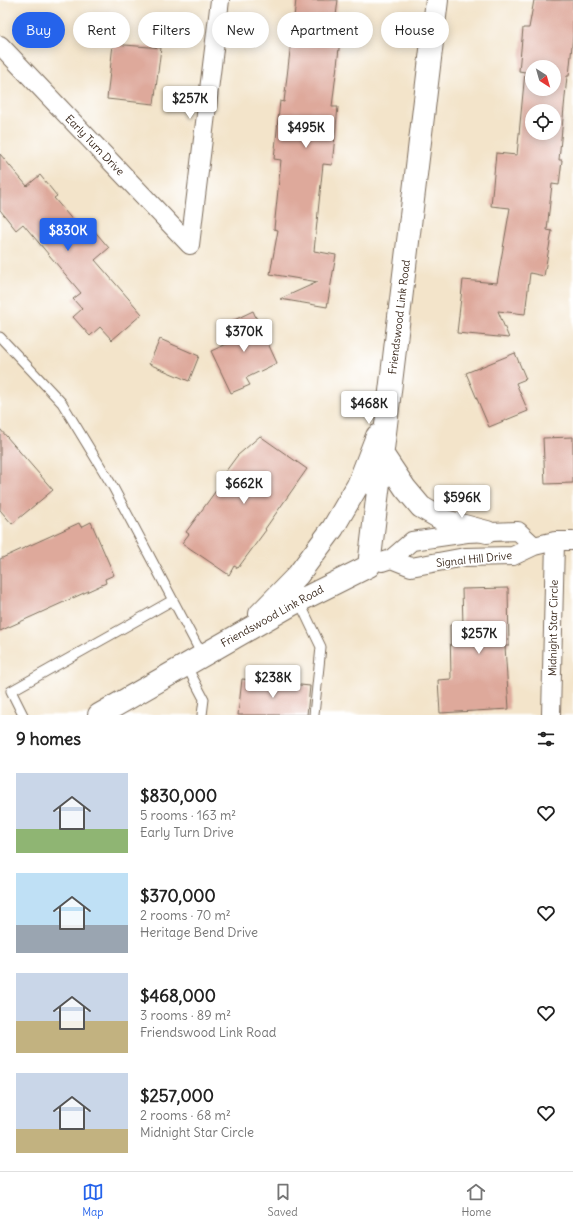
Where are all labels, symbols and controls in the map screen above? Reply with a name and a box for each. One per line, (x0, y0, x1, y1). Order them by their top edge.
chip: Buy (12, 12, 65, 48)
chip: Rent (73, 12, 130, 48)
chip: Filters (138, 12, 204, 48)
chip: New (212, 12, 269, 48)
chip: Apartment (277, 12, 373, 48)
chip: House (381, 12, 449, 48)
north arrow (525, 60, 561, 96)
map controls (525, 60, 561, 140)
pin: $257K (162, 86, 218, 120)
text: $257K (172, 90, 208, 107)
button: locate (525, 104, 561, 140)
street label: Early Turn Drive (62, 112, 128, 178)
pin: $495K (278, 115, 334, 149)
text: $495K (287, 119, 325, 136)
pin: $830K (40, 218, 96, 252)
text: $830K (49, 222, 87, 239)
street label: Friendswood Link Road (385, 258, 413, 375)
pin: $370K (216, 319, 272, 353)
text: $370K (225, 323, 263, 340)
pin: $468K (341, 391, 397, 425)
text: $468K (350, 395, 388, 412)
pin: $662K (216, 471, 272, 505)
text: $662K (225, 475, 263, 492)
pin: $596K (434, 485, 490, 519)
text: $596K (443, 489, 481, 506)
street label: Signal Hill Drive (435, 548, 513, 570)
street label: Midnight Star Circle (545, 580, 561, 676)
street label: Friendswood Link Road (218, 582, 326, 650)
pin: $257K (451, 621, 507, 655)
text: $257K (461, 625, 497, 642)
pin: $238K (245, 665, 301, 699)
text: $238K (254, 669, 292, 686)
text: 9 homes (16, 728, 81, 750)
icon: filters (535, 728, 557, 750)
text: $830,000 (140, 785, 217, 807)
icon: home (48, 789, 96, 837)
icon: heart (535, 802, 557, 824)
text: 5 rooms · 163 m² (140, 807, 236, 824)
text: Early Turn Drive (140, 824, 234, 841)
text: $370,000 (140, 885, 216, 907)
icon: home (48, 889, 96, 937)
icon: heart (535, 902, 557, 924)
text: 2 rooms · 70 m² (140, 907, 231, 924)
text: Heritage Bend Drive (140, 924, 258, 941)
text: $468,000 (140, 985, 216, 1007)
icon: home (48, 989, 96, 1037)
icon: heart (535, 1002, 557, 1024)
text: 3 rooms · 89 m² (140, 1007, 231, 1024)
text: Friendswood Link Road (140, 1024, 276, 1041)
text: $257,000 (140, 1085, 214, 1107)
icon: home (48, 1089, 96, 1137)
icon: heart (535, 1102, 557, 1124)
text: 2 rooms · 68 m² (140, 1107, 231, 1124)
text: Midnight Star Circle (140, 1124, 254, 1141)
tab: Map (82, 1181, 104, 1219)
tab: Saved (268, 1181, 298, 1219)
tab: Home (461, 1181, 491, 1219)

